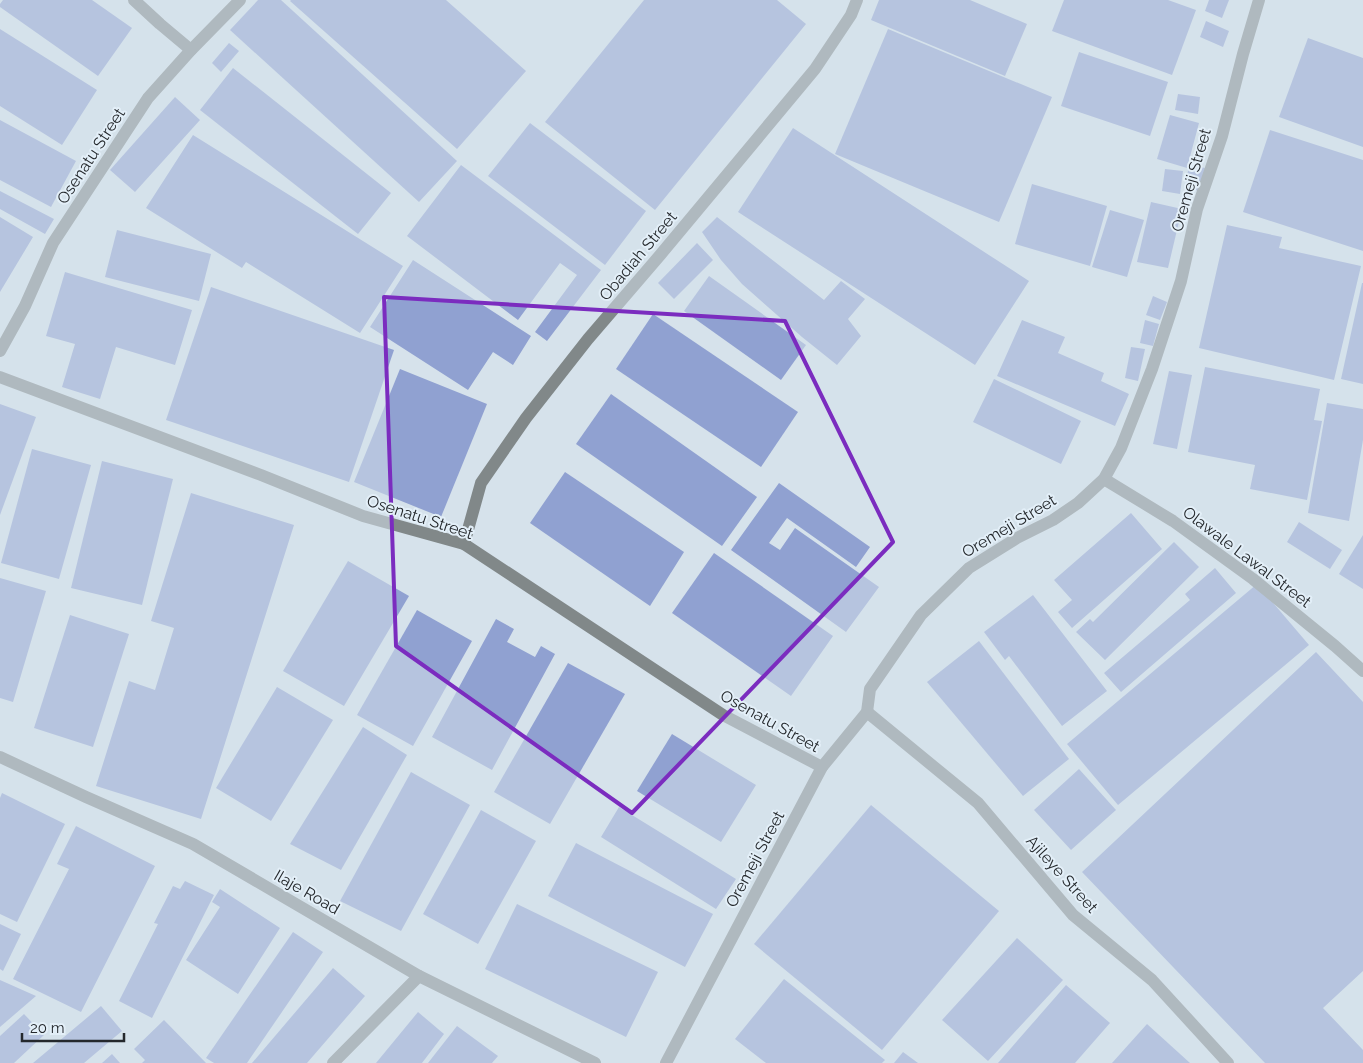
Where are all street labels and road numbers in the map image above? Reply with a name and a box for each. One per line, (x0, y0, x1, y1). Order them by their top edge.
street label: Osenatu Street (53, 104, 129, 207)
street label: Oremeji Street (1167, 126, 1215, 234)
street label: Obadiah Street (595, 207, 681, 304)
street label: Oremeji Street (959, 490, 1060, 562)
street label: Osenatu Street (365, 491, 476, 543)
street label: Olawale Lawal Street (1179, 503, 1315, 612)
street label: Osenatu Street (717, 686, 823, 756)
street label: Oremeji Street (722, 807, 789, 910)
street label: Ajileye Street (1022, 831, 1102, 917)
street label: Ilaje Road (271, 866, 343, 918)

